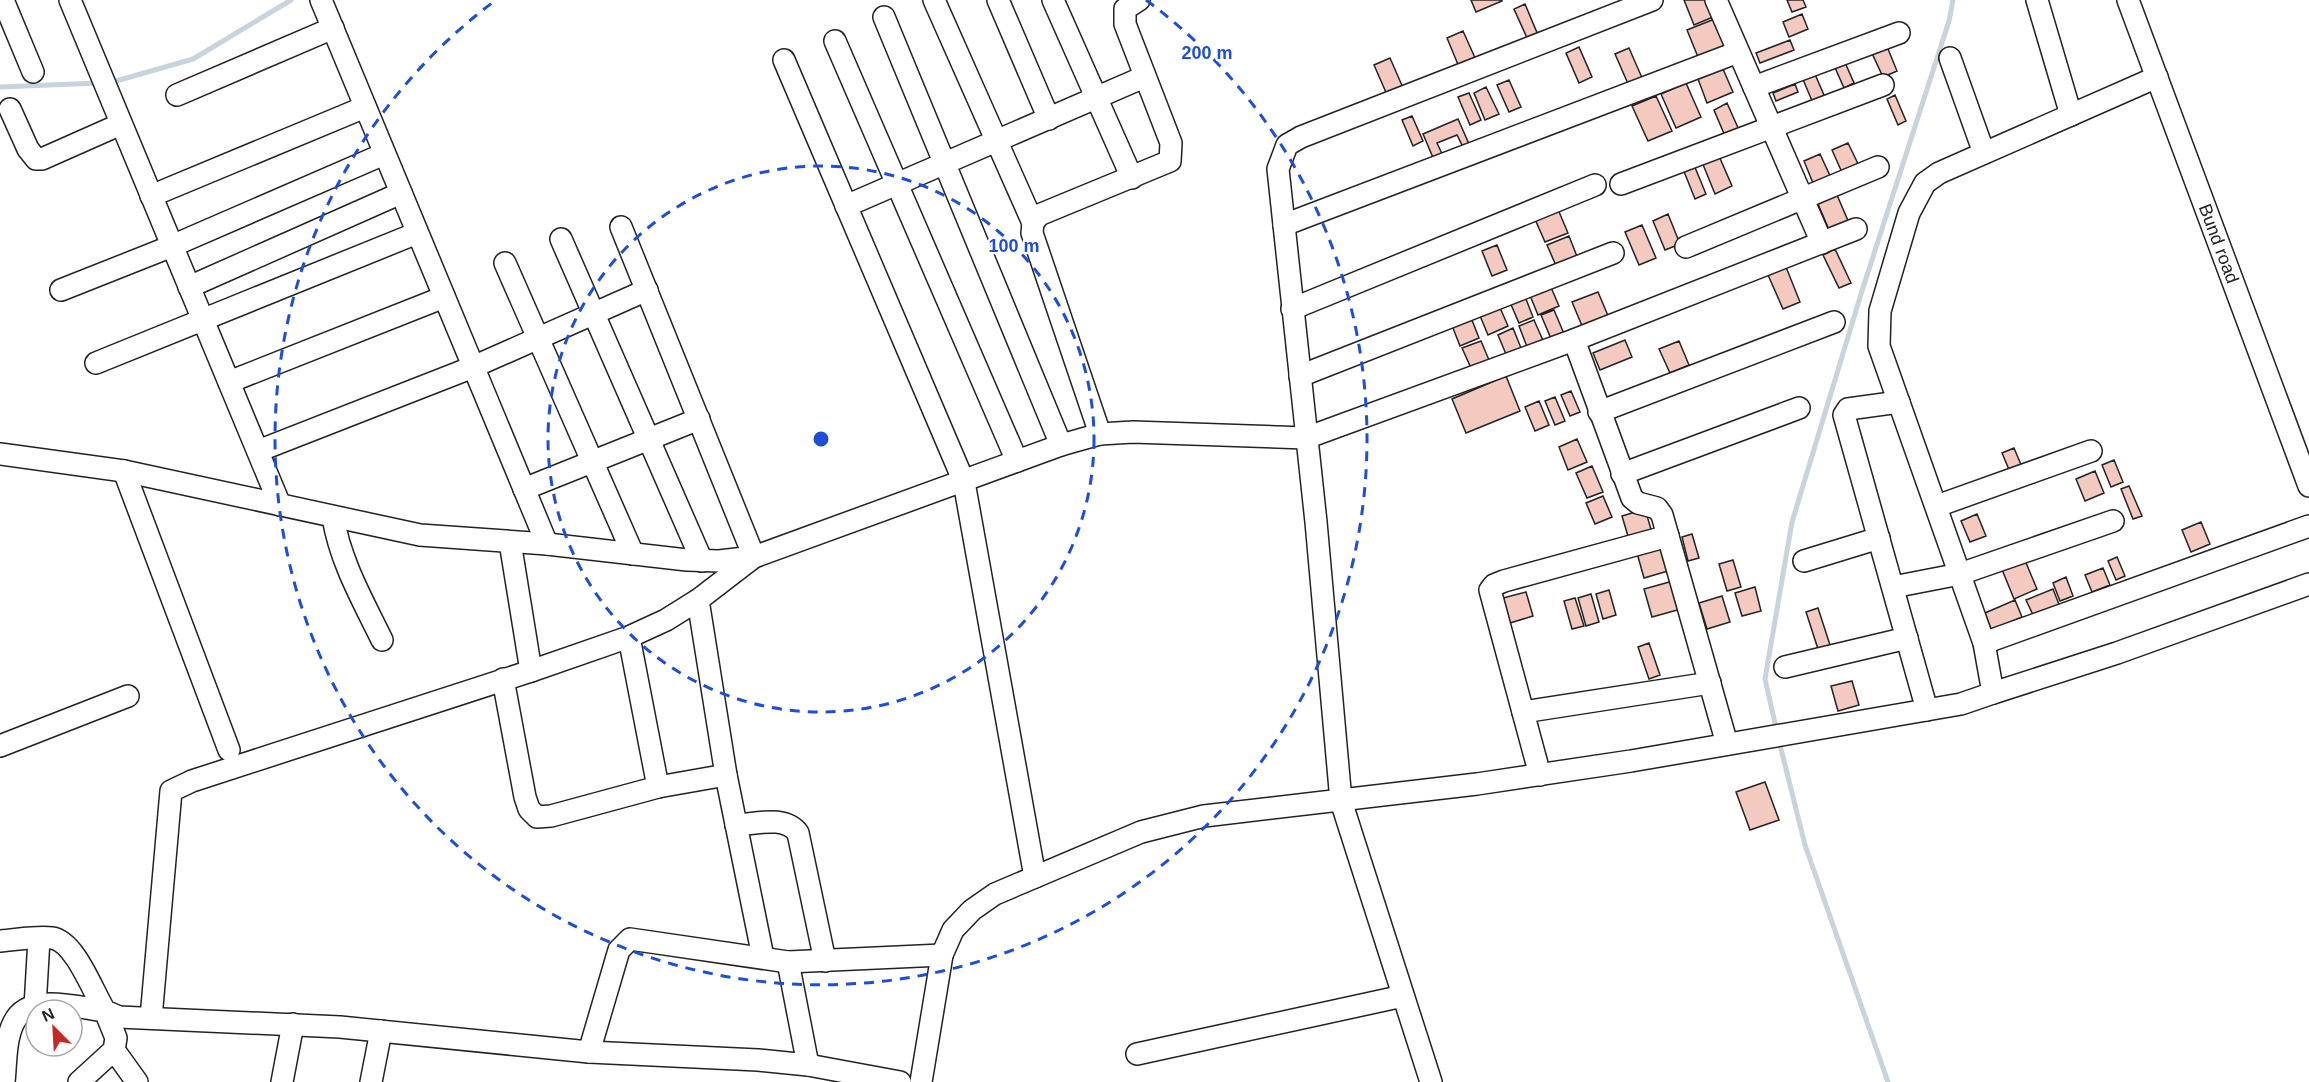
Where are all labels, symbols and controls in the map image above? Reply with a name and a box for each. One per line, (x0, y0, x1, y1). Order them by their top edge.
text: 200 m (1181, 43, 1233, 63)
street label: Bund road (2195, 201, 2243, 286)
text: 100 m (988, 236, 1040, 256)
centre of rings (811, 429, 831, 449)
north arrow (24, 998, 84, 1058)
text: N (39, 1005, 57, 1025)

